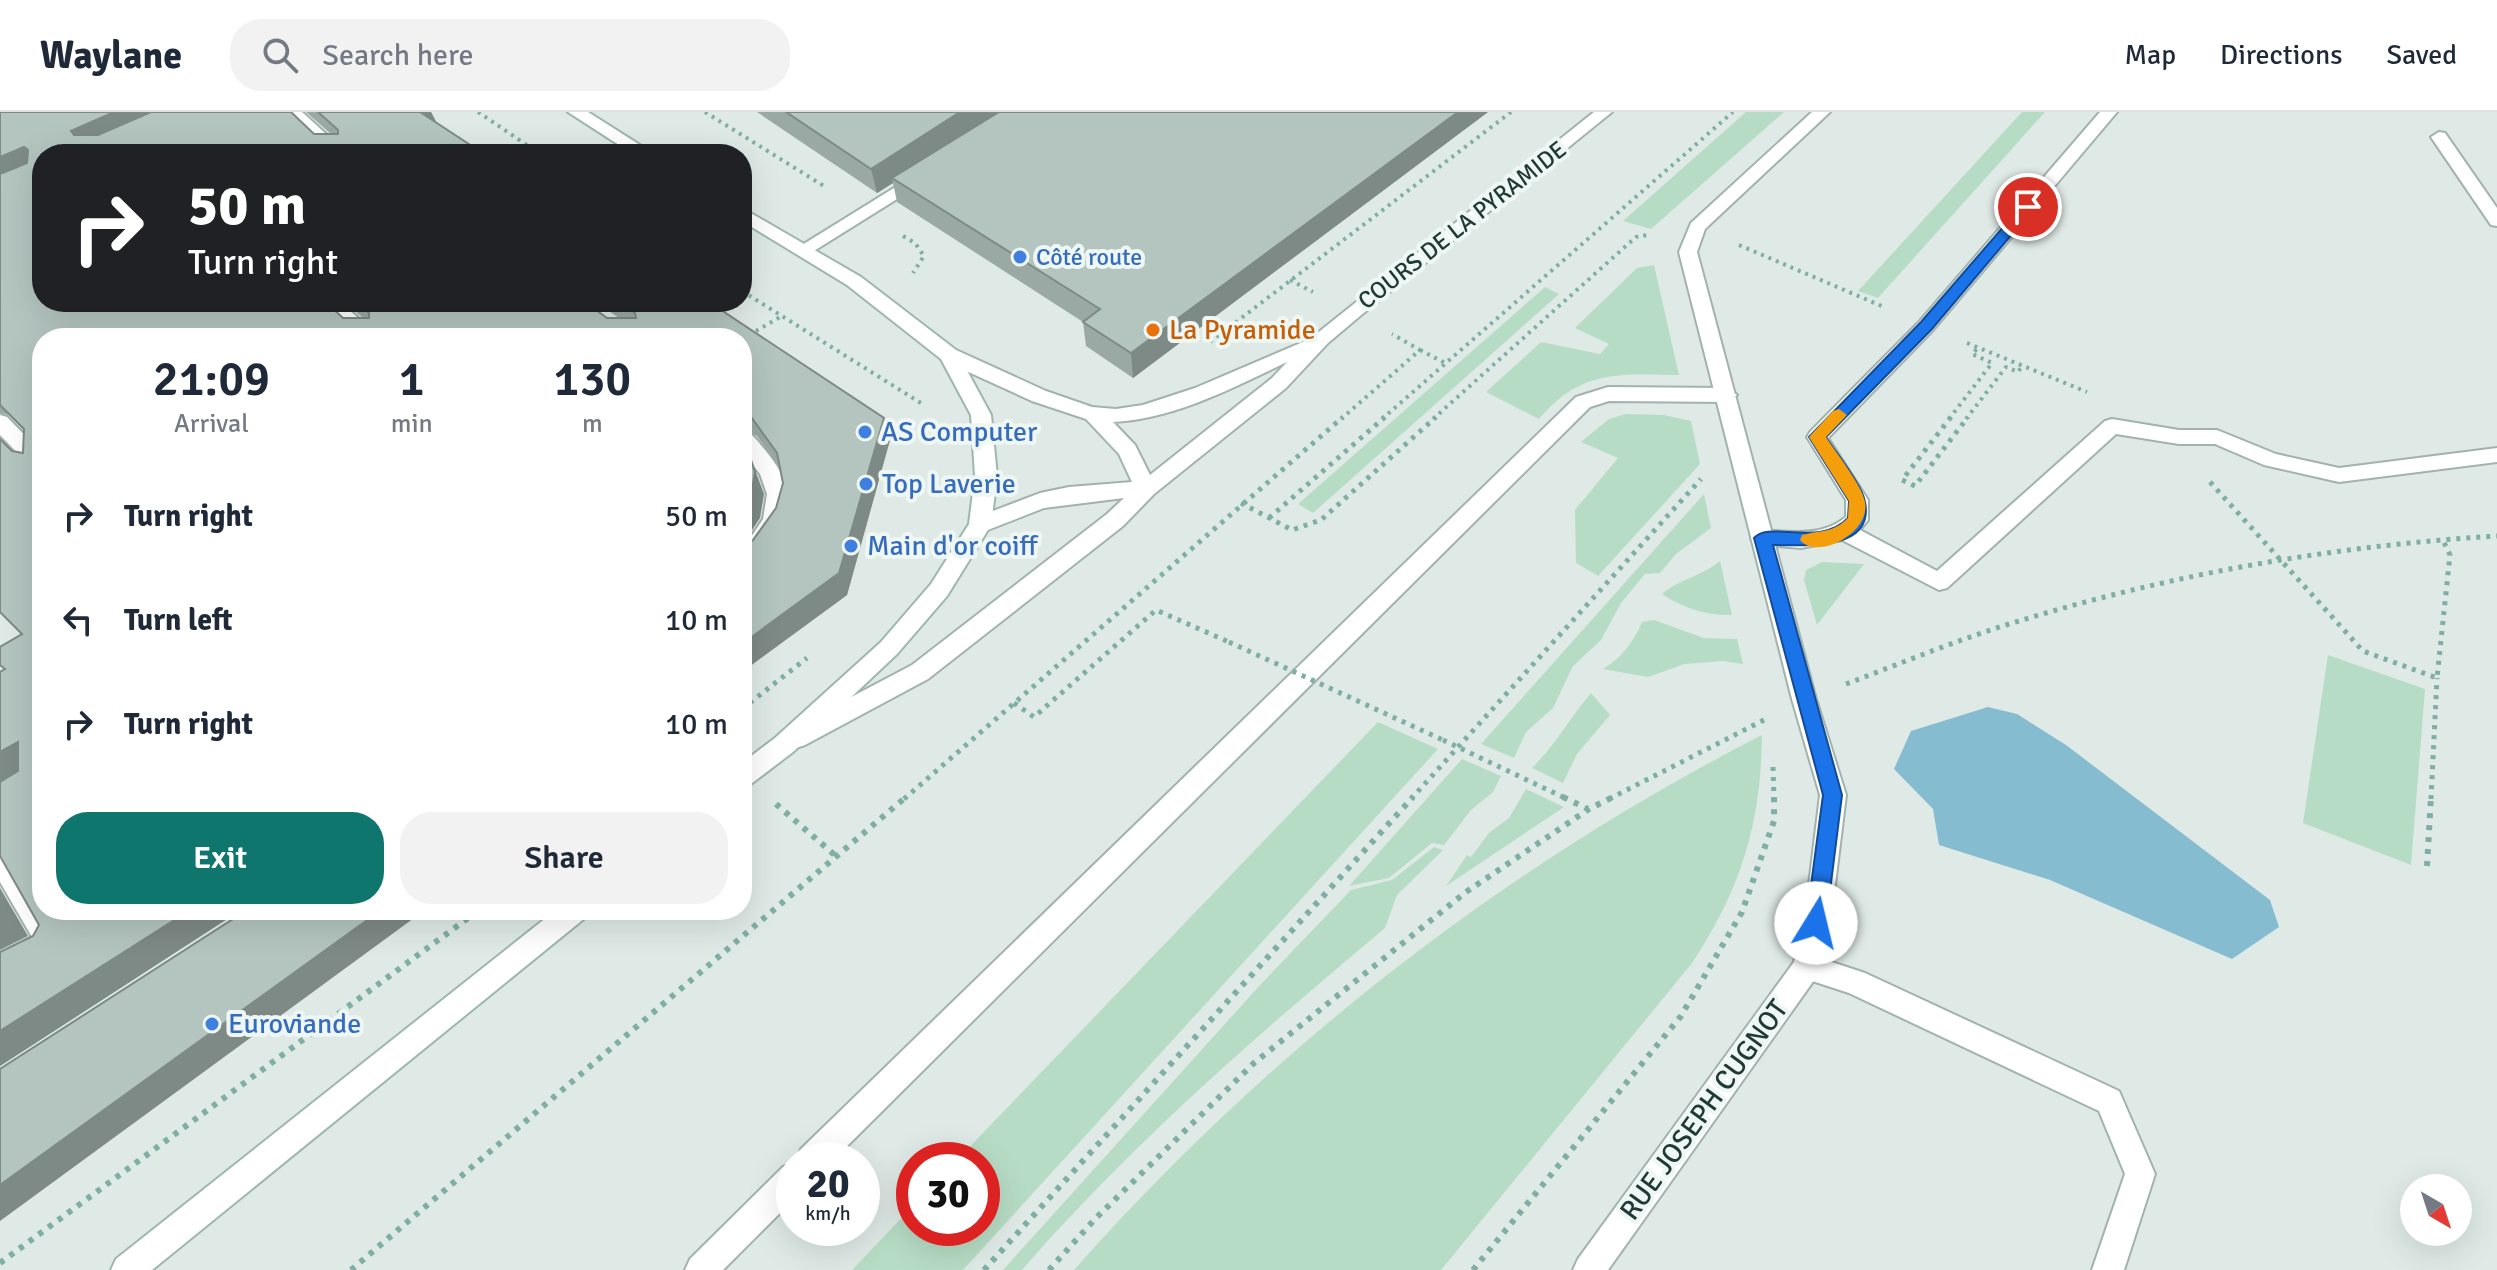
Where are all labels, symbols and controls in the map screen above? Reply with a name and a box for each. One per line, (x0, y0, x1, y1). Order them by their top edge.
search box (230, 19, 790, 91)
text: Waylane (40, 32, 182, 79)
icon: search (258, 33, 302, 77)
text: Search here (322, 37, 474, 74)
text: Map (2124, 38, 2176, 72)
text: Directions (2220, 38, 2342, 72)
text: Saved (2386, 38, 2457, 72)
street label: COURS DE LA PYRAMIDE (1352, 134, 1572, 316)
text: 50 m (188, 171, 306, 240)
pin (1994, 173, 2062, 241)
icon: right (56, 176, 160, 280)
icon: arrive (2006, 185, 2050, 229)
text: Turn right (188, 240, 338, 285)
place label: Côté route (1036, 242, 1142, 272)
marker: Côté route (1011, 248, 1029, 266)
place label: La Pyramide (1169, 313, 1316, 347)
marker: La Pyramide (1144, 321, 1162, 339)
text: 21:09 (153, 350, 270, 409)
text: 1 (399, 350, 425, 409)
text: 130 (553, 350, 631, 409)
text: Arrival (174, 408, 249, 440)
text: min (391, 408, 433, 440)
text: m (582, 408, 603, 440)
place label: AS Computer (881, 415, 1038, 449)
marker: AS Computer (856, 423, 874, 441)
place label: Top Laverie (882, 467, 1016, 501)
marker: Top Laverie (857, 475, 875, 493)
icon: right (56, 494, 100, 538)
text: Turn right (124, 498, 253, 535)
text: 50 m (665, 498, 728, 535)
place label: Main d'or coiff (867, 529, 1039, 563)
marker: Main d'or coiff (842, 537, 860, 555)
icon: left (56, 598, 100, 642)
text: Turn left (124, 602, 233, 639)
text: 10 m (665, 602, 728, 639)
icon: right (56, 702, 100, 746)
text: Turn right (124, 706, 253, 743)
text: 10 m (665, 706, 728, 743)
button: Exit (56, 812, 384, 904)
button: Share (400, 812, 728, 904)
position arrow (1774, 881, 1858, 965)
street label: RUE JOSEPH CUGNOT (1613, 993, 1795, 1227)
place label: Euroviande (228, 1007, 361, 1041)
marker: Euroviande (203, 1015, 221, 1033)
speed limit sign: 30 (896, 1142, 1000, 1246)
text: 20 (806, 1159, 850, 1209)
north arrow (2400, 1174, 2472, 1246)
map controls (2400, 1174, 2472, 1246)
text: km/h (805, 1201, 851, 1226)

